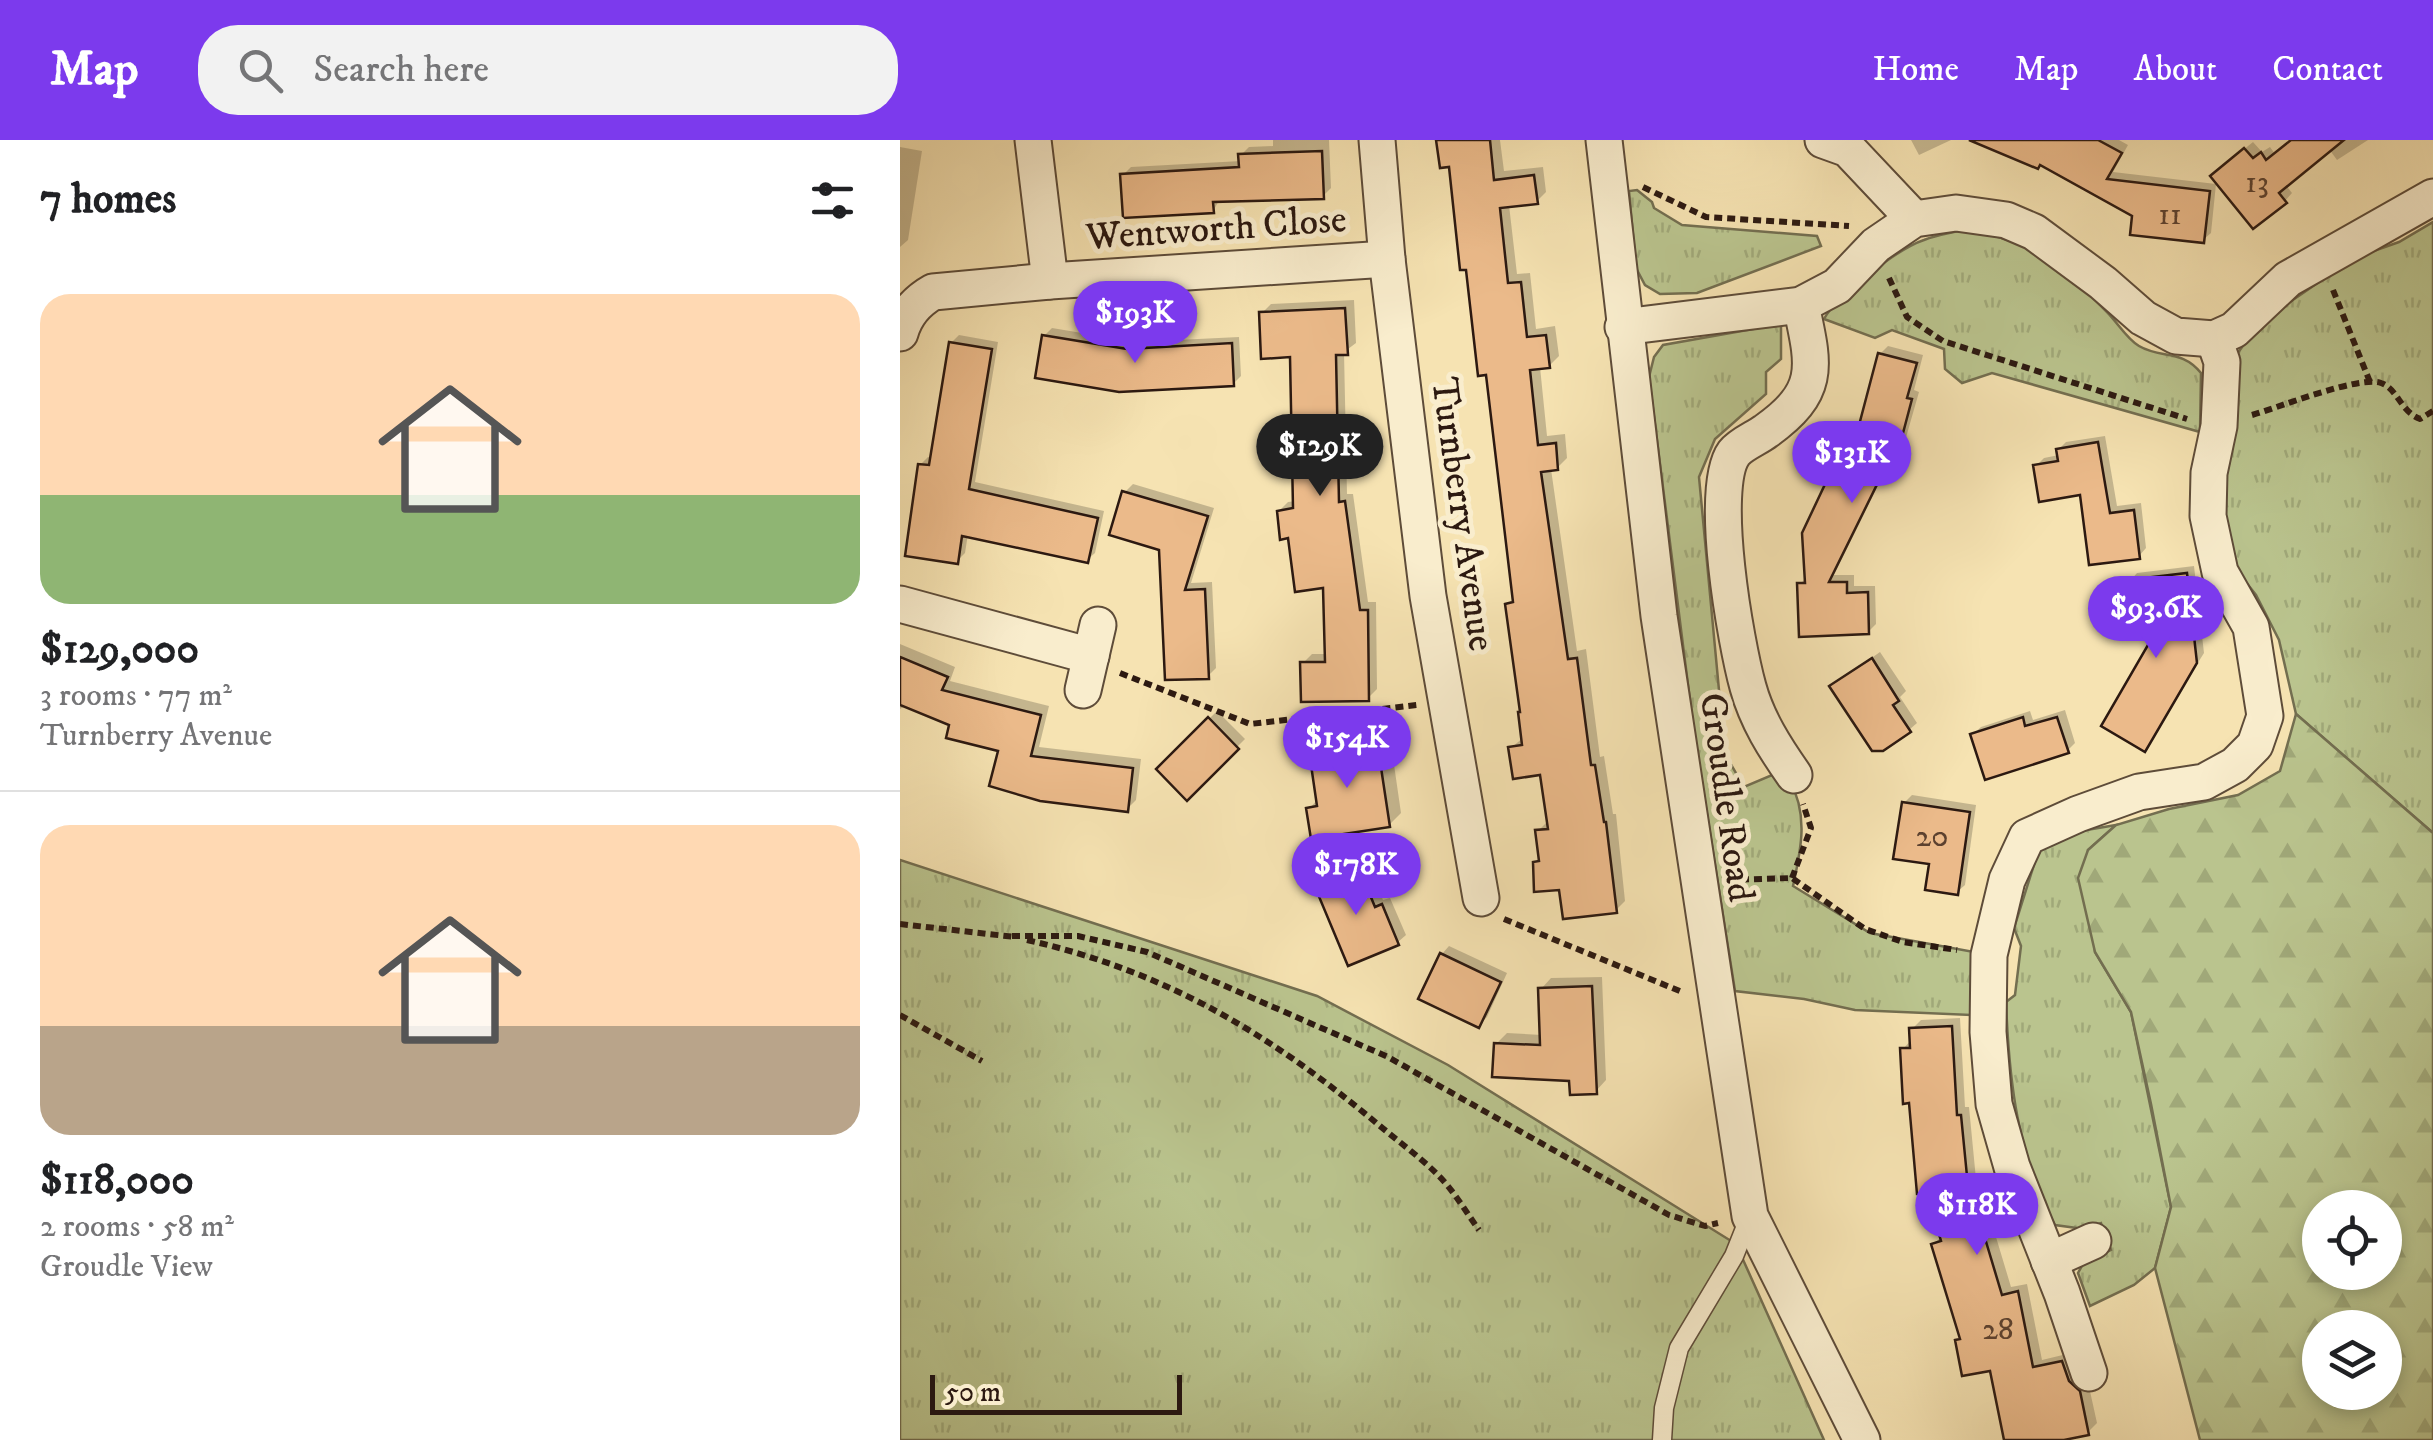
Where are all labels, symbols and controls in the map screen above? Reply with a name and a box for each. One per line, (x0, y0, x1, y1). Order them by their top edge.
search box (198, 25, 898, 115)
text: Map (50, 40, 138, 100)
icon: search (233, 43, 288, 98)
text: Search here (313, 46, 489, 94)
text: Home (1872, 48, 1959, 92)
text: Map (2014, 48, 2078, 92)
text: About (2133, 48, 2217, 92)
text: Contact (2272, 48, 2383, 92)
house number: 13 (2245, 163, 2269, 203)
icon: filters (805, 173, 860, 228)
text: 7 homes (40, 174, 176, 226)
house number: 11 (2158, 195, 2182, 235)
street label: Wentworth Close (1083, 196, 1348, 262)
pin: $193K (1065, 281, 1205, 366)
text: $193K (1095, 293, 1175, 333)
icon: home (360, 359, 540, 539)
street label: Turnberry Avenue (1419, 374, 1505, 654)
pin: $129K (1250, 414, 1390, 499)
pin: $131K (1782, 421, 1922, 506)
text: $129K (1278, 426, 1362, 466)
text: $131K (1814, 433, 1890, 473)
pin: $93.6K (2075, 576, 2237, 661)
text: $93.6K (2110, 588, 2202, 628)
text: $129,000 (40, 624, 199, 676)
text: 3 rooms · 77 m² (40, 676, 232, 716)
street label: Groudle Road (1688, 690, 1764, 905)
pin: $154K (1277, 706, 1417, 791)
text: Turnberry Avenue (40, 716, 272, 756)
text: $154K (1305, 718, 1389, 758)
house number: 20 (1916, 817, 1948, 857)
pin: $178K (1286, 833, 1426, 918)
text: $178K (1314, 845, 1398, 885)
icon: home (360, 890, 540, 1070)
text: $118,000 (40, 1155, 194, 1207)
pin: $118K (1907, 1173, 2047, 1258)
text: $118K (1937, 1185, 2017, 1225)
map controls (2302, 1190, 2402, 1410)
button: locate (2302, 1190, 2402, 1290)
text: 2 rooms · 58 m² (40, 1207, 234, 1247)
text: Groudle View (40, 1247, 213, 1287)
house number: 28 (1982, 1310, 2014, 1350)
button: layers (2302, 1310, 2402, 1410)
scale bar (930, 1370, 1182, 1414)
text: 50 m (945, 1375, 1001, 1410)

